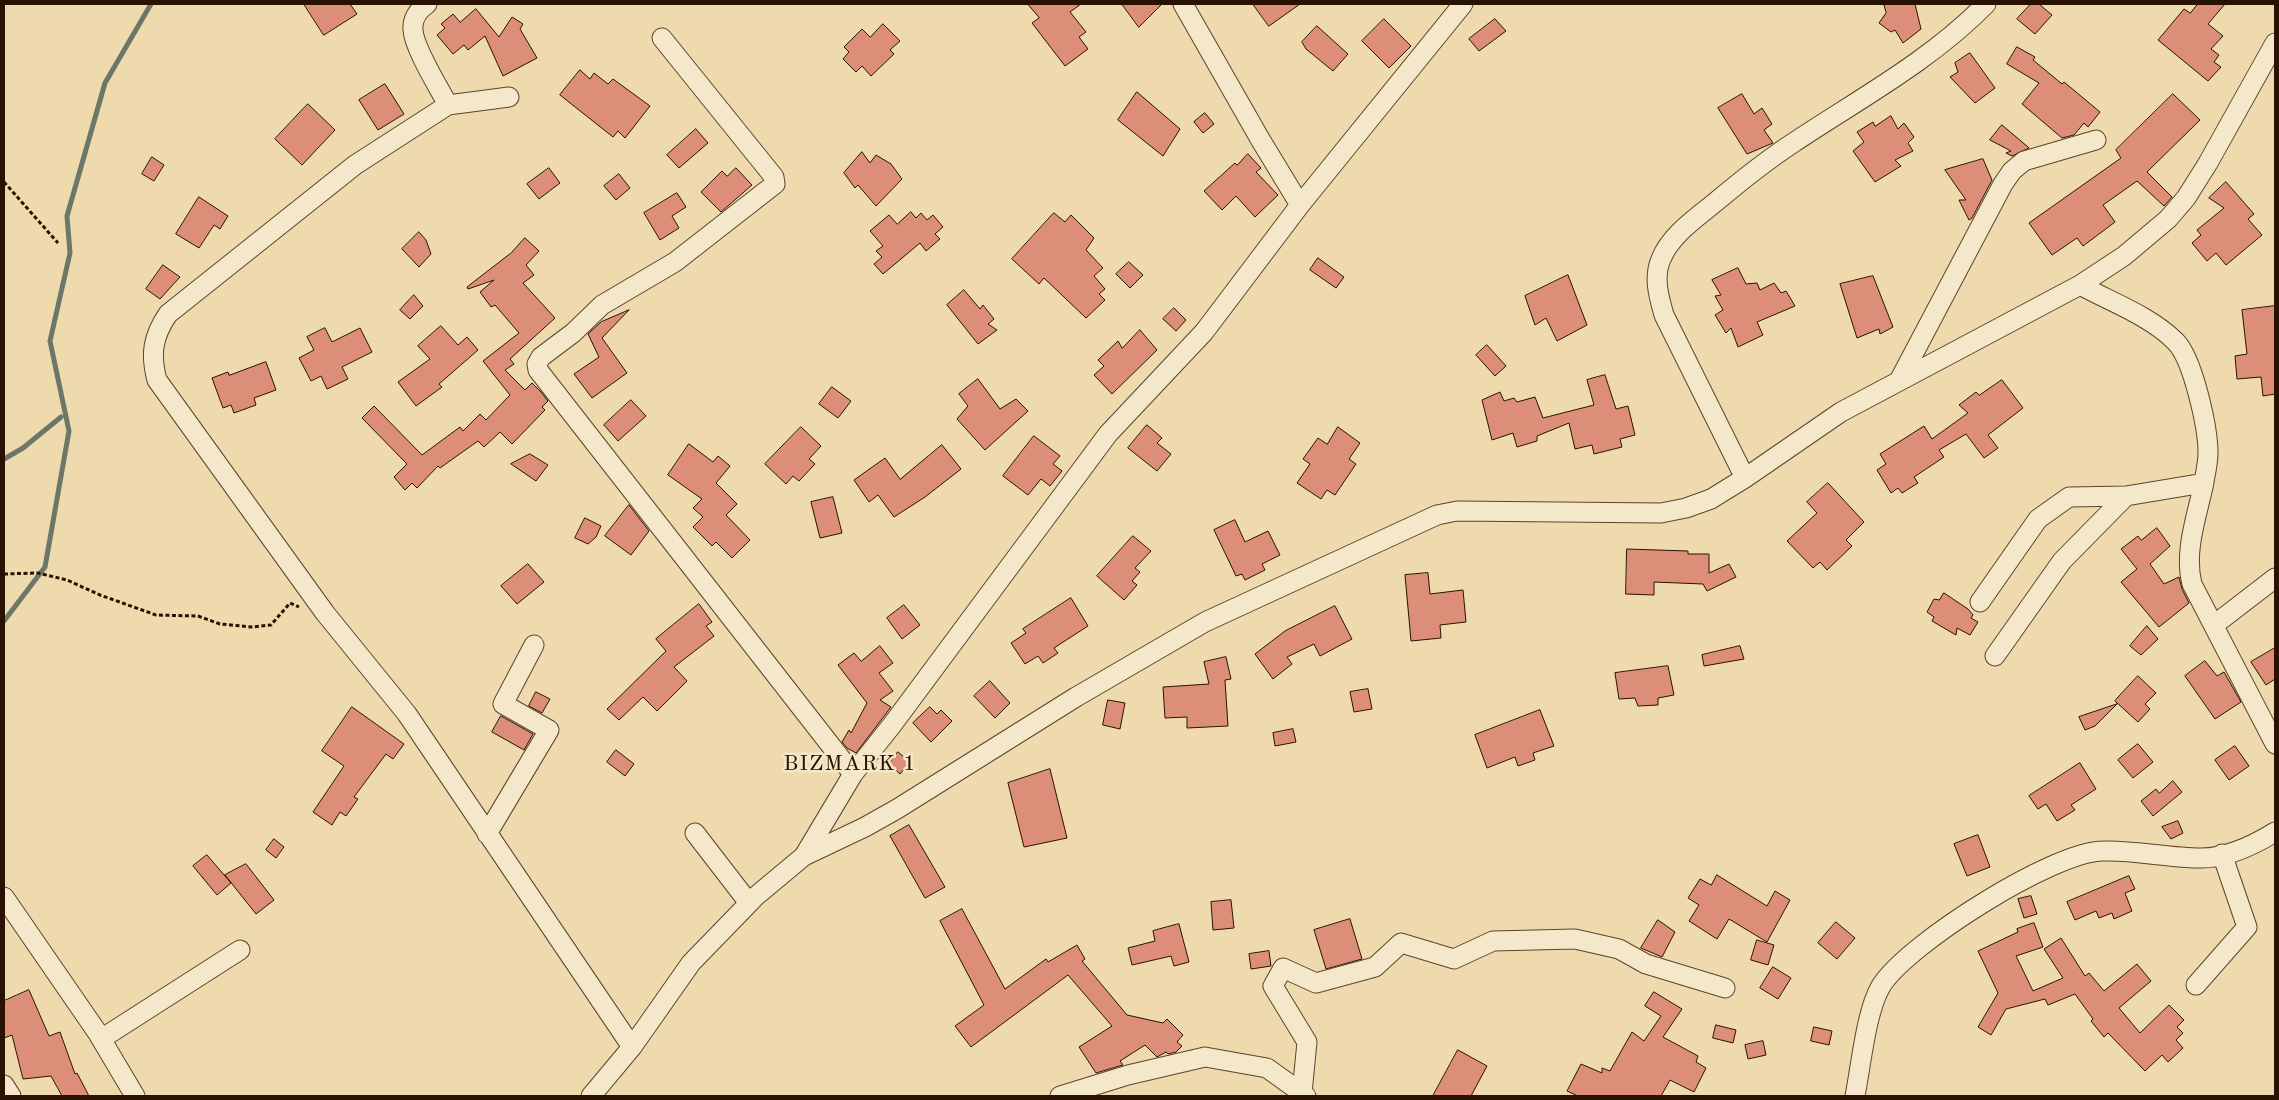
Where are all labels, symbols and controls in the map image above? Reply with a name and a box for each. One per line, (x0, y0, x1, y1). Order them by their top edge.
district label: BIZMARK 1 (782, 751, 918, 777)

